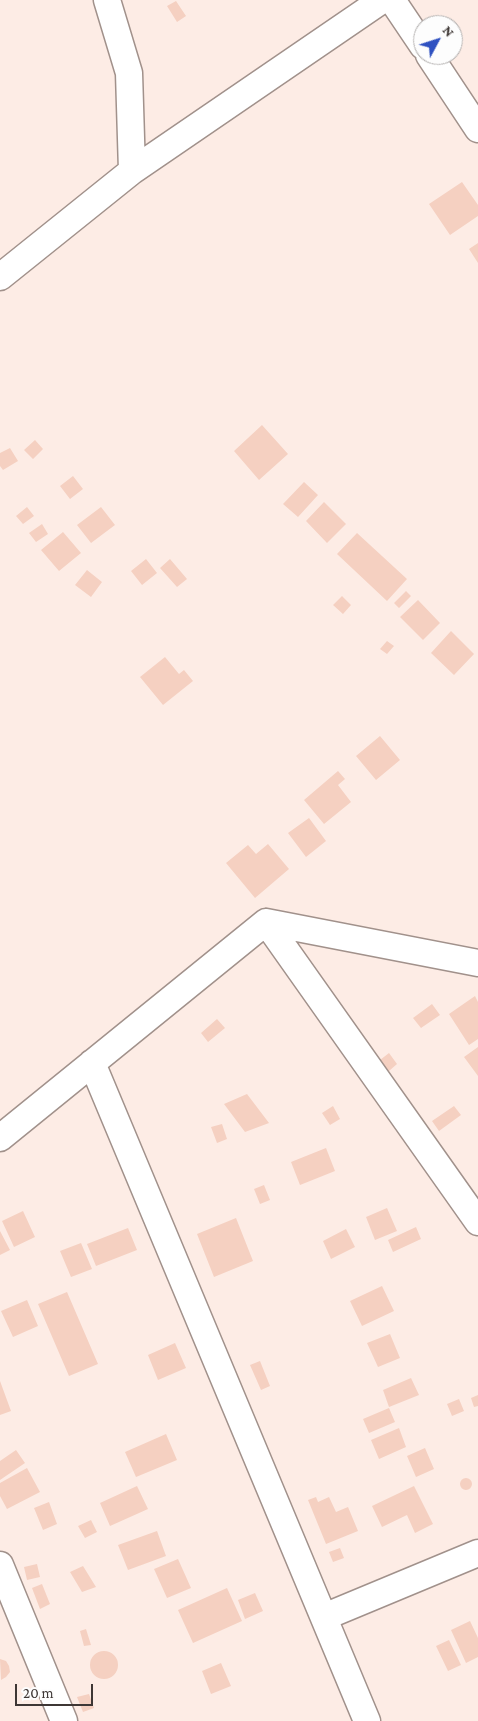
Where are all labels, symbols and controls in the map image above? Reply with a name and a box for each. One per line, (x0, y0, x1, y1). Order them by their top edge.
north arrow (413, 15, 463, 65)
text: N (440, 22, 458, 40)
scale bar (18, 1674, 95, 1706)
text: 20 m (23, 1685, 54, 1701)

